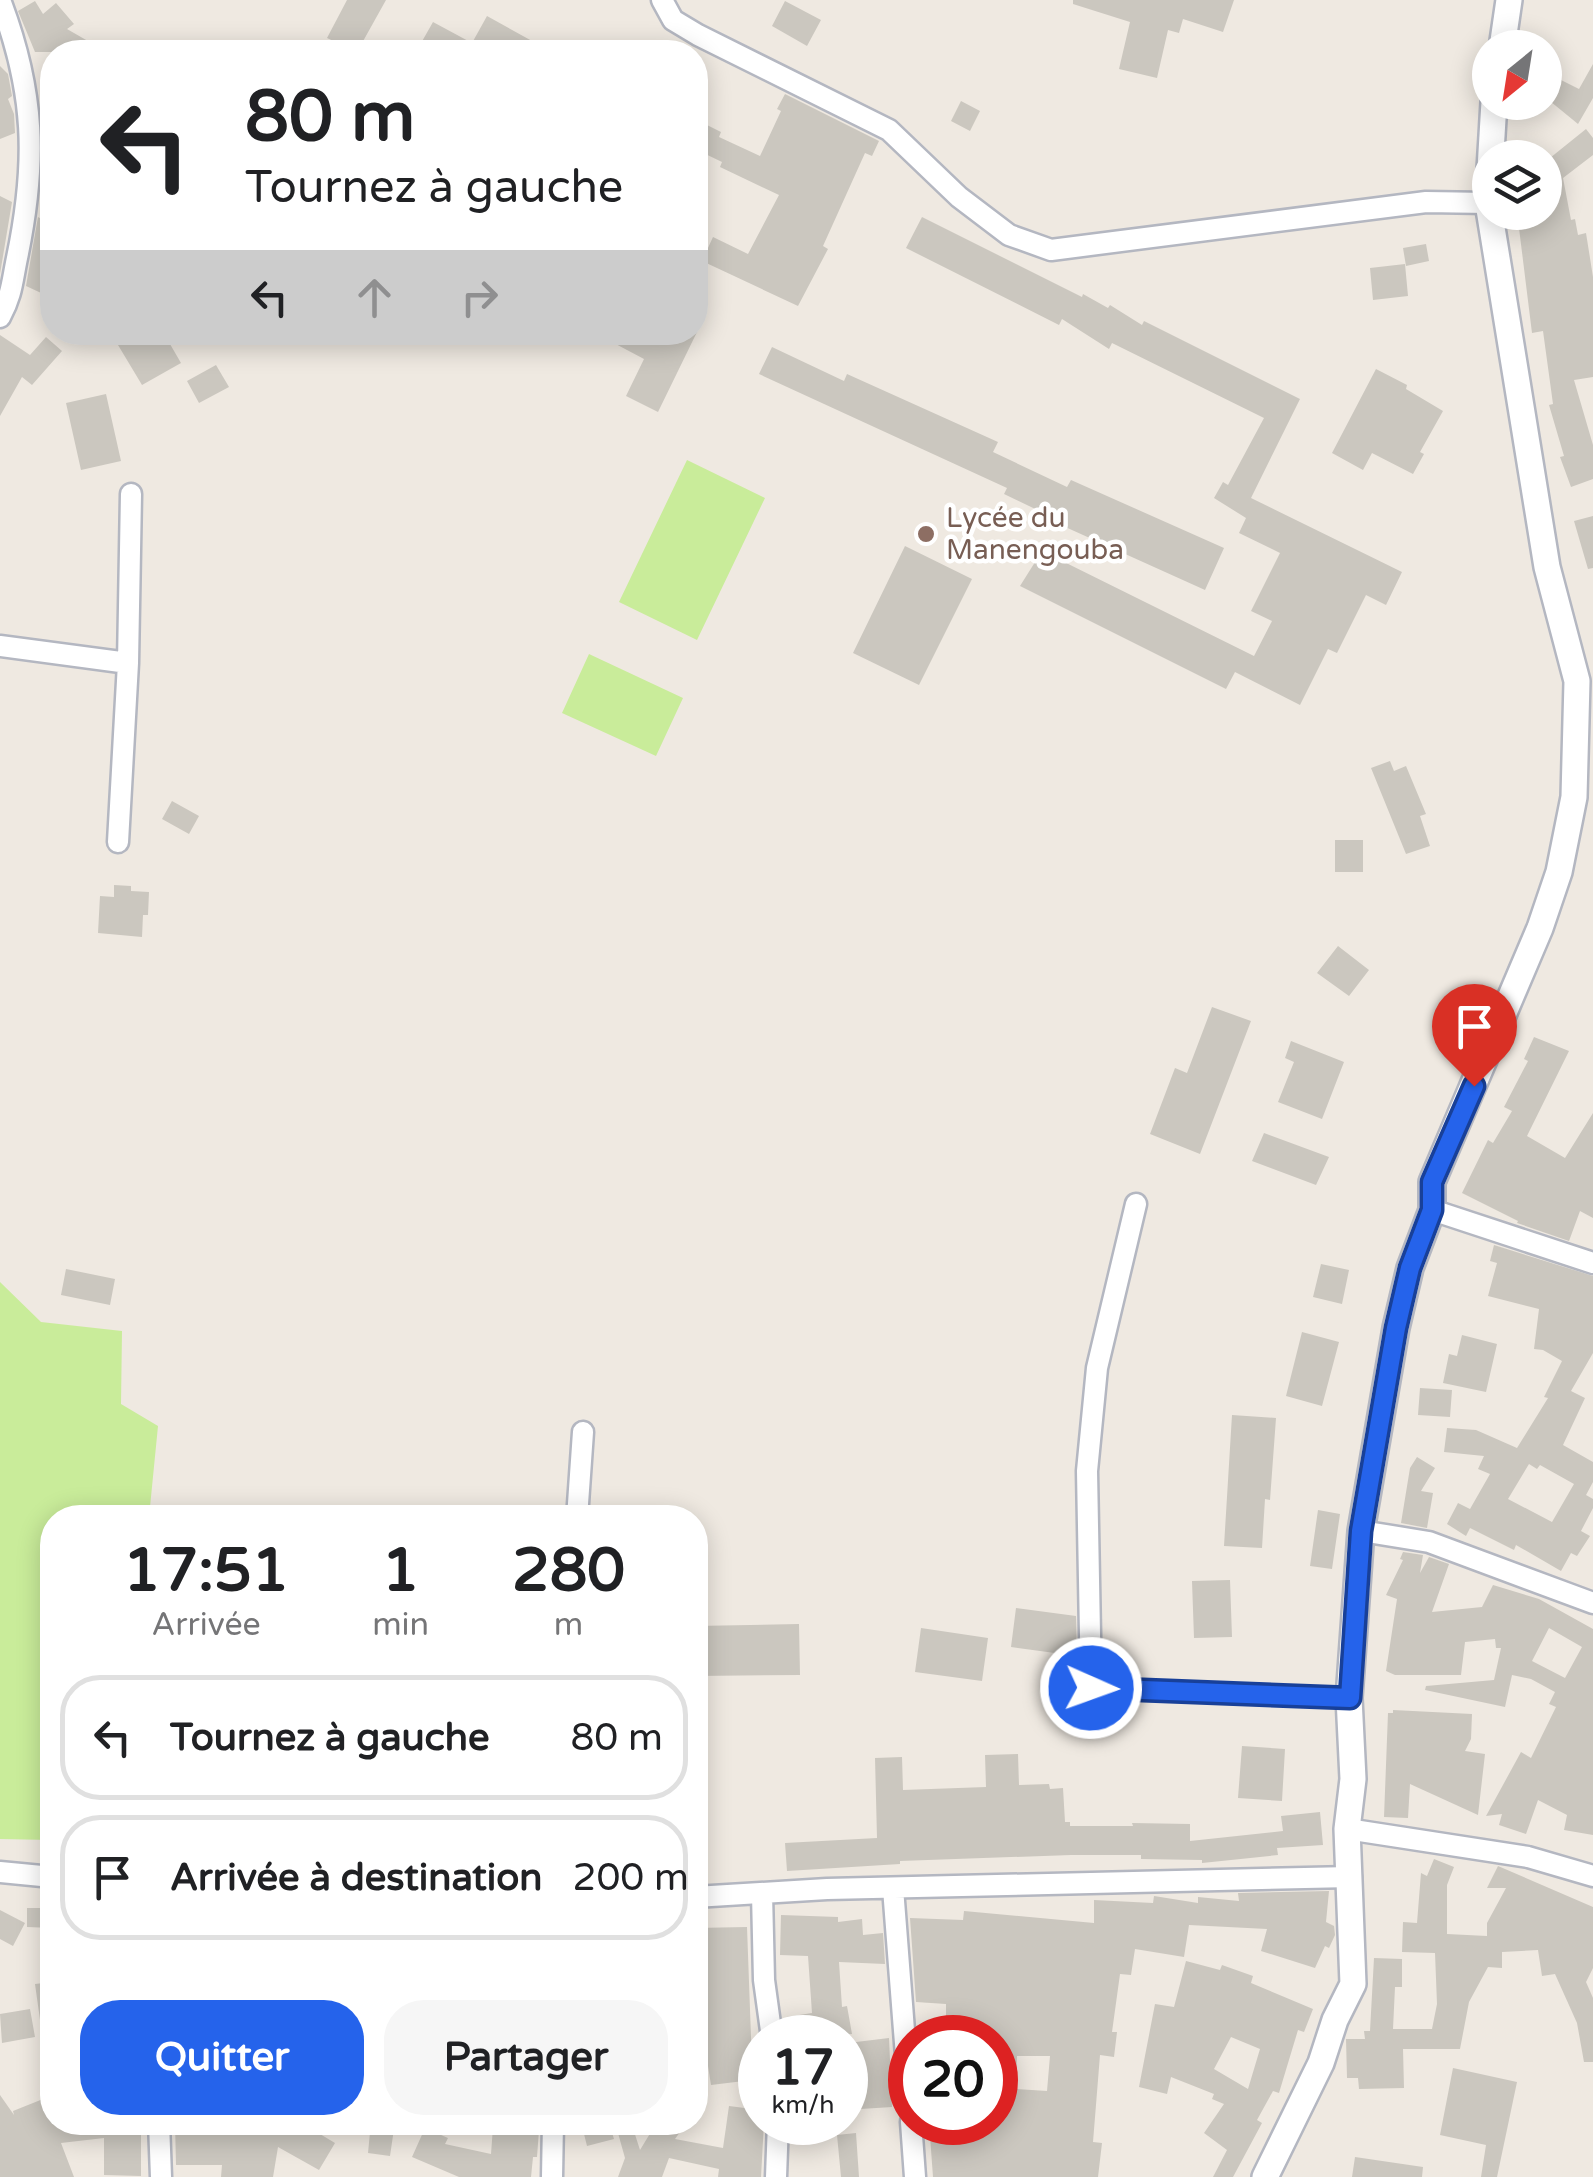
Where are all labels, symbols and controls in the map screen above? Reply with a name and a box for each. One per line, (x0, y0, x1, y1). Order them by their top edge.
north arrow (1472, 30, 1562, 120)
map controls (1472, 30, 1562, 230)
text: 80 m (245, 76, 415, 160)
icon: left (80, 80, 210, 210)
button: layers (1472, 140, 1562, 230)
text: Tournez à gauche (245, 161, 623, 215)
icon: left (242, 270, 297, 325)
icon: ahead (347, 270, 402, 325)
icon: right (452, 270, 507, 325)
place label: Lycée du Manengouba (946, 501, 1124, 567)
marker: Lycée du Manengouba (915, 523, 937, 545)
pin (1432, 984, 1517, 1087)
icon: arrive (1447, 999, 1502, 1054)
text: 17:51 (123, 1535, 289, 1607)
text: 1 (382, 1535, 419, 1607)
text: 280 (512, 1535, 625, 1607)
text: Arrivée (152, 1606, 261, 1644)
text: min (372, 1606, 429, 1644)
text: m (554, 1606, 583, 1644)
position arrow (1039, 1636, 1143, 1740)
icon: left (85, 1710, 140, 1765)
text: Tournez à gauche (170, 1715, 489, 1761)
text: 80 m (571, 1715, 663, 1761)
icon: arrive (85, 1850, 140, 1905)
text: Arrivée à destination (170, 1855, 543, 1901)
text: 200 m (573, 1855, 689, 1901)
button: Quitter (80, 2000, 364, 2115)
button: Partager (384, 2000, 668, 2115)
speed limit sign: 20 (888, 2015, 1018, 2145)
text: 17 (772, 2038, 834, 2098)
text: km/h (772, 2090, 834, 2120)

